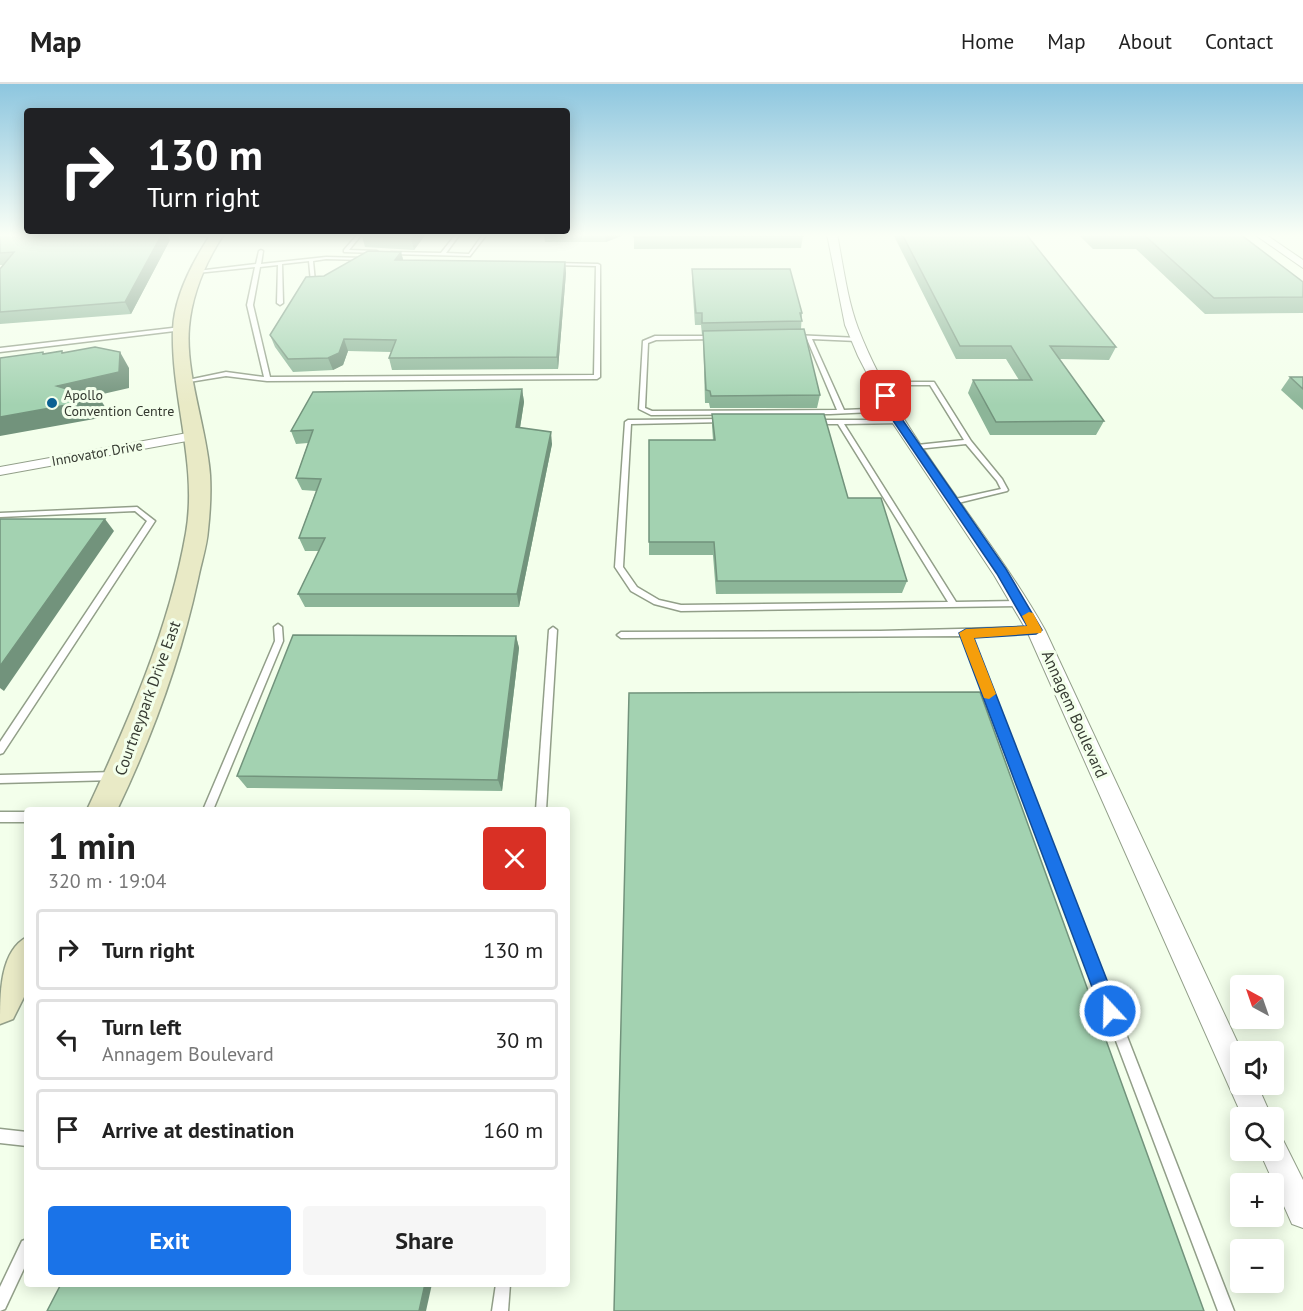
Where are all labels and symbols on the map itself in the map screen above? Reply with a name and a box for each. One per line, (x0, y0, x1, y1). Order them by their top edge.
pin (860, 370, 911, 421)
place label: Apollo Convention Centre (64, 386, 174, 420)
marker: Apollo Convention Centre (45, 396, 59, 410)
street label: Innovator Drive (50, 436, 144, 470)
street label: Courtneypark Drive East (110, 617, 185, 778)
street label: Annagem Boulevard (1038, 647, 1112, 781)
north arrow (1230, 975, 1284, 1029)
position arrow (1078, 979, 1142, 1043)

